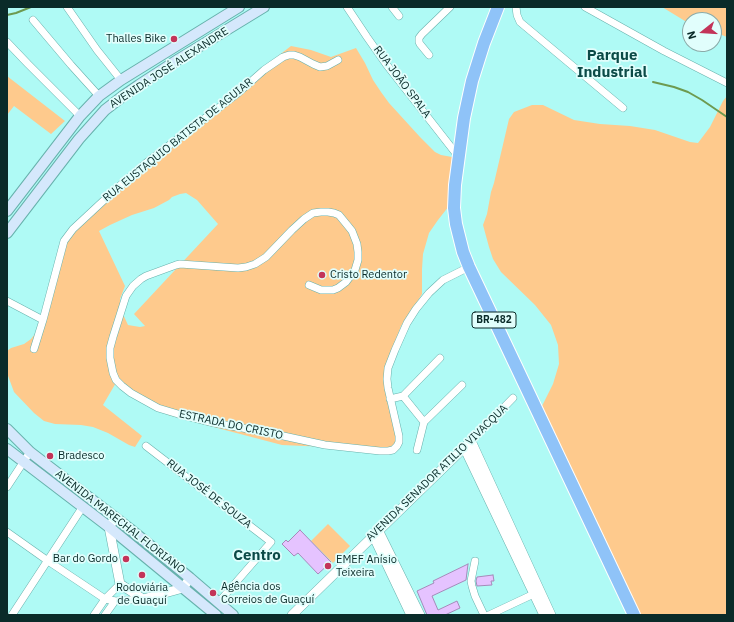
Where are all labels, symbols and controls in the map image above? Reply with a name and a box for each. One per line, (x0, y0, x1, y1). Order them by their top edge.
north arrow (682, 12, 722, 52)
street label: AVENIDA JOSÉ ALEXANDRE (107, 25, 231, 111)
text: N (684, 29, 699, 41)
place label: Thalles Bike (106, 32, 166, 46)
marker: Thalles Bike (169, 34, 179, 44)
street label: RUA JOÃO SPALA (371, 43, 433, 121)
district label: Parque Industrial (577, 47, 647, 82)
street label: RUA EUSTAQUIO BATISTA DE AGUIAR (100, 75, 256, 205)
place label: Cristo Redentor (330, 268, 407, 282)
marker: Cristo Redentor (317, 270, 327, 280)
road number: BR-482 (472, 312, 516, 328)
street label: AVENIDA SENADOR ATILIO VIVACQUA (364, 402, 510, 544)
street label: ESTRADA DO CRISTO (178, 408, 284, 442)
place label: Bradesco (58, 449, 104, 463)
marker: Bradesco (45, 451, 55, 461)
street label: RUA JOSÉ DE SOUZA (164, 457, 254, 531)
street label: AVENIDA MARECHAL FLORIANO (52, 467, 188, 577)
district label: Centro (233, 547, 281, 565)
place label: Bar do Gordo (53, 552, 118, 566)
place label: EMEF Anísio Teixeira (336, 553, 397, 579)
marker: Bar do Gordo (121, 554, 131, 564)
marker: EMEF Anísio Teixeira (323, 561, 333, 571)
marker: Rodoviária de Guaçuí (137, 570, 147, 580)
place label: Agência dos Correios de Guaçuí (221, 580, 314, 606)
place label: Rodoviária de Guaçuí (116, 581, 168, 607)
marker: Agência dos Correios de Guaçuí (208, 588, 218, 598)

